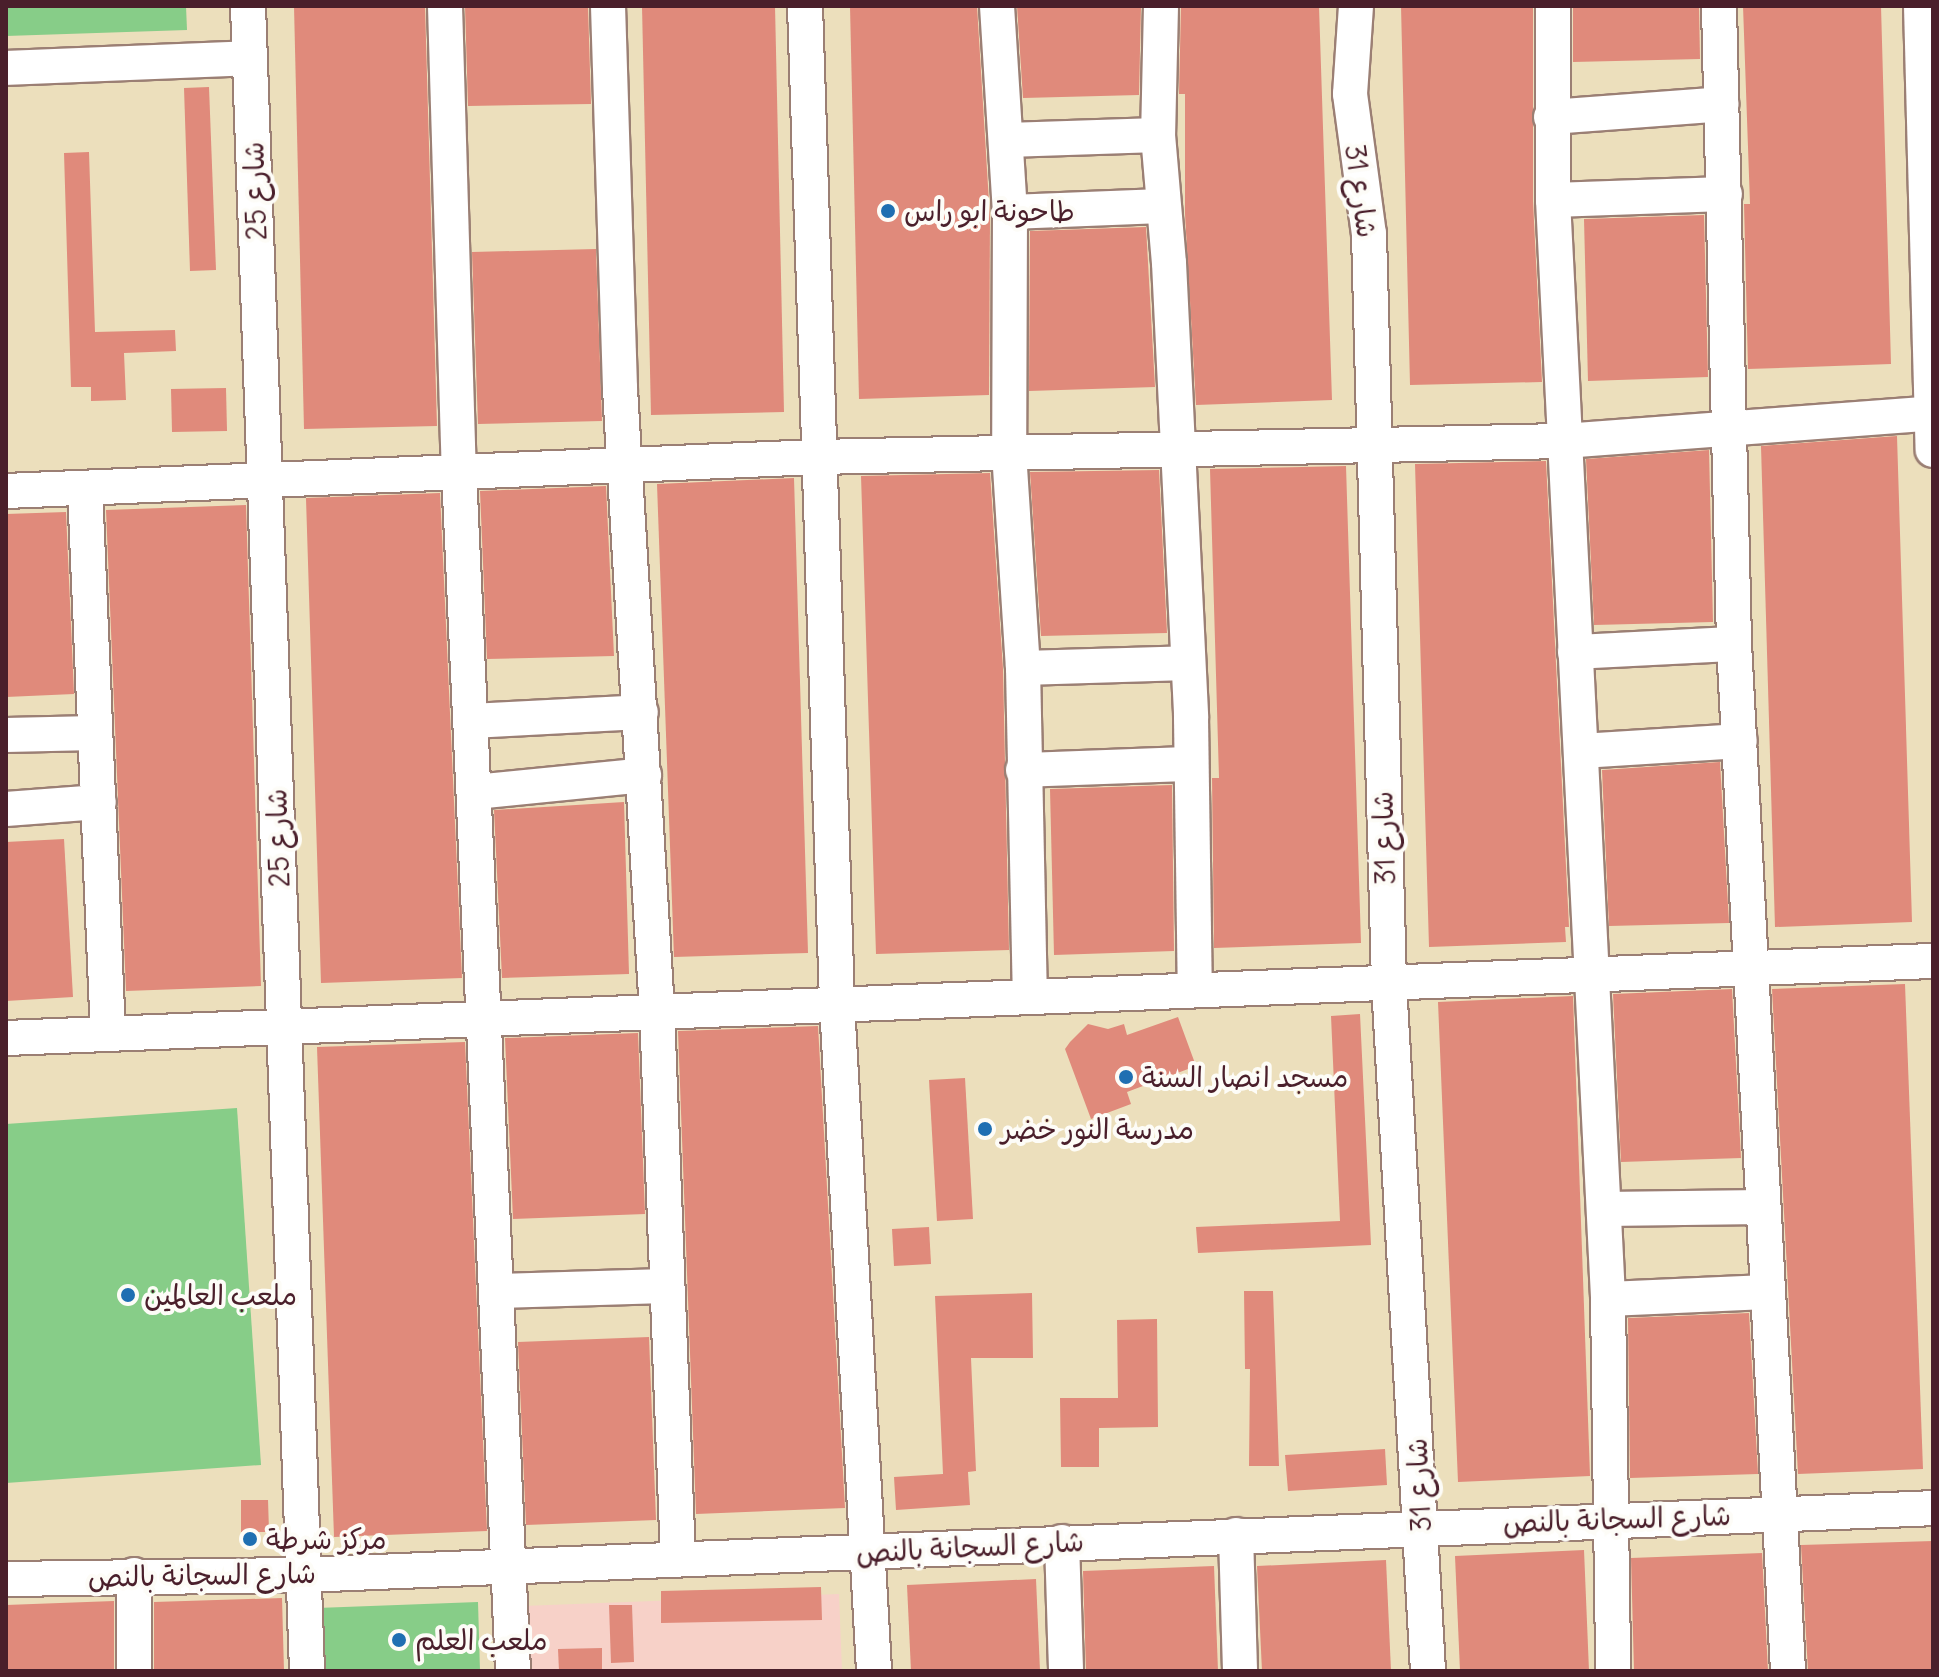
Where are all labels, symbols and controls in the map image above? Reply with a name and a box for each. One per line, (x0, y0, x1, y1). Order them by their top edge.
street label: شارع 25 (236, 141, 274, 241)
street label: شارع 31 (1338, 142, 1384, 240)
place label: طاحونة ابو راس (904, 194, 1075, 228)
marker: طاحونة ابو راس (879, 202, 897, 220)
street label: شارع 25 (259, 788, 297, 888)
street label: شارع 31 (1366, 790, 1402, 886)
place label: مسجد انصار السنة (1142, 1060, 1348, 1094)
marker: مسجد انصار السنة (1117, 1068, 1135, 1086)
place label: مدرسة النور خضر (1001, 1112, 1194, 1146)
marker: مدرسة النور خضر (976, 1120, 994, 1138)
place label: ملعب العالمين (144, 1278, 297, 1312)
marker: ملعب العالمين (119, 1286, 137, 1304)
street label: شارع 31 (1400, 1437, 1438, 1533)
street label: شارع السجانة بالنص (1502, 1498, 1732, 1540)
place label: مركز شرطة (266, 1522, 387, 1556)
street label: شارع السجانة بالنص (855, 1524, 1085, 1570)
marker: مركز شرطة (241, 1530, 259, 1548)
street label: شارع السجانة بالنص (88, 1556, 316, 1594)
place label: ملعب العلم (415, 1623, 548, 1657)
marker: ملعب العلم (390, 1631, 408, 1649)

